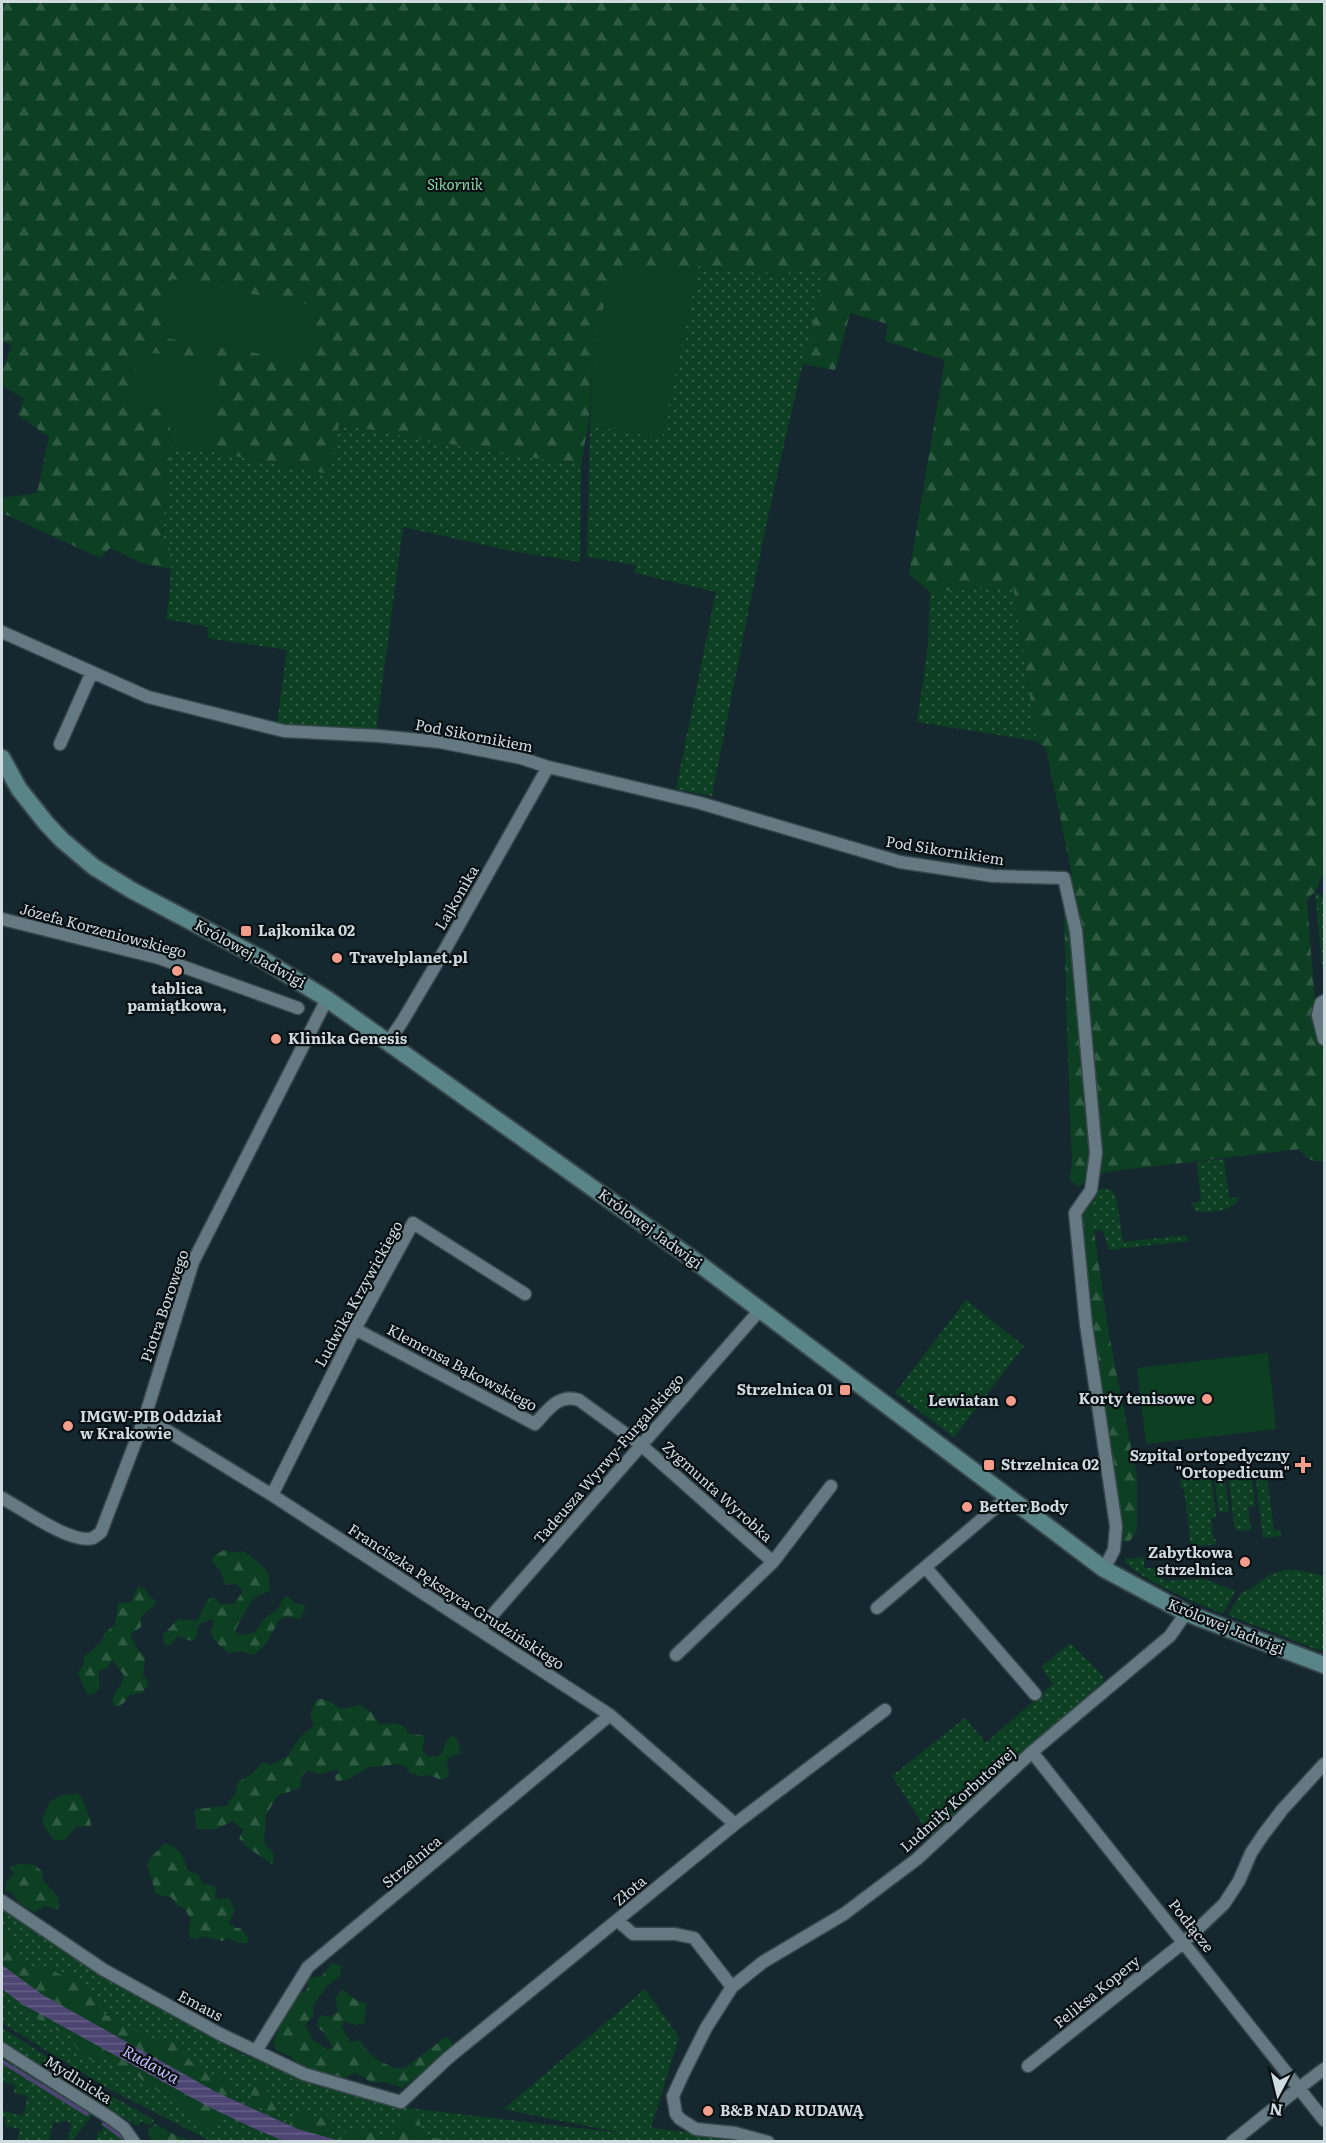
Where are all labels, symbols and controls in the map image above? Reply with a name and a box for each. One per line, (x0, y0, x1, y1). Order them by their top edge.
park label: Sikornik (427, 172, 484, 195)
street label: Pod Sikornikiem (413, 712, 536, 757)
street label: Pod Sikornikiem (884, 829, 1007, 870)
street label: Lajkonika (428, 860, 484, 934)
street label: Józefa Korzeniowskiego (17, 896, 190, 963)
street label: Królowej Jadwigi (191, 912, 311, 993)
place label: Lajkonika 02 (258, 918, 355, 941)
marker: Lajkonika 02 (239, 924, 253, 938)
place label: Travelplanet.pl (349, 945, 468, 968)
marker: Travelplanet.pl (330, 951, 344, 965)
marker: tablica pamiątkowa, (170, 964, 184, 978)
place label: tablica pamiątkowa, (127, 976, 227, 1016)
place label: Klinika Genesis (288, 1026, 408, 1049)
marker: Klinika Genesis (269, 1032, 283, 1046)
street label: Królowej Jadwigi (594, 1182, 708, 1274)
street label: Ludwika Krzywickiego (308, 1216, 408, 1371)
street label: Piotra Borowego (134, 1246, 194, 1365)
street label: Klemensa Bąkowskiego (383, 1317, 542, 1416)
street label: Tadeusza Wyrwy-Furgalskiego (527, 1367, 689, 1549)
place label: Strzelnica 01 (737, 1377, 833, 1400)
marker: Strzelnica 01 (838, 1383, 852, 1397)
place label: Korty tenisowe (1078, 1386, 1196, 1409)
place label: Lewiatan (928, 1388, 1000, 1411)
marker: Korty tenisowe (1200, 1392, 1214, 1406)
marker: Lewiatan (1004, 1394, 1018, 1408)
place label: IMGW-PIB Oddział w Krakowie (80, 1404, 222, 1444)
marker: IMGW-PIB Oddział w Krakowie (61, 1419, 75, 1433)
street label: Zygmunta Wyrobka (658, 1435, 779, 1548)
place label: Szpital ortopedyczny "Ortopedicum" (1130, 1443, 1291, 1483)
place label: Strzelnica 02 (1001, 1452, 1099, 1475)
marker: Szpital ortopedyczny "Ortopedicum" (1294, 1456, 1312, 1474)
marker: Strzelnica 02 (982, 1458, 996, 1472)
place label: Better Body (979, 1494, 1069, 1517)
marker: Better Body (960, 1500, 974, 1514)
street label: Franciszka Pększyca-Grudzińskiego (344, 1517, 570, 1675)
place label: Zabytkowa strzelnica (1148, 1540, 1233, 1580)
marker: Zabytkowa strzelnica (1238, 1555, 1252, 1569)
street label: Królowej Jadwigi (1165, 1592, 1289, 1660)
street label: Ludmiły Korbutowej (894, 1741, 1020, 1857)
street label: Strzelnica (376, 1828, 447, 1893)
street label: Złota (607, 1868, 651, 1911)
street label: Podłącze (1164, 1893, 1221, 1957)
street label: Feliksa Kopery (1048, 1948, 1145, 2033)
street label: Emaus (174, 1983, 228, 2026)
water label: Rudawa (119, 2038, 185, 2089)
street label: Mydlnicka (41, 2049, 118, 2109)
north arrow (1248, 2065, 1308, 2125)
place label: B&B NAD RUDAWĄ (720, 2098, 864, 2121)
text: N (1268, 2098, 1284, 2124)
marker: B&B NAD RUDAWĄ (701, 2104, 715, 2118)

